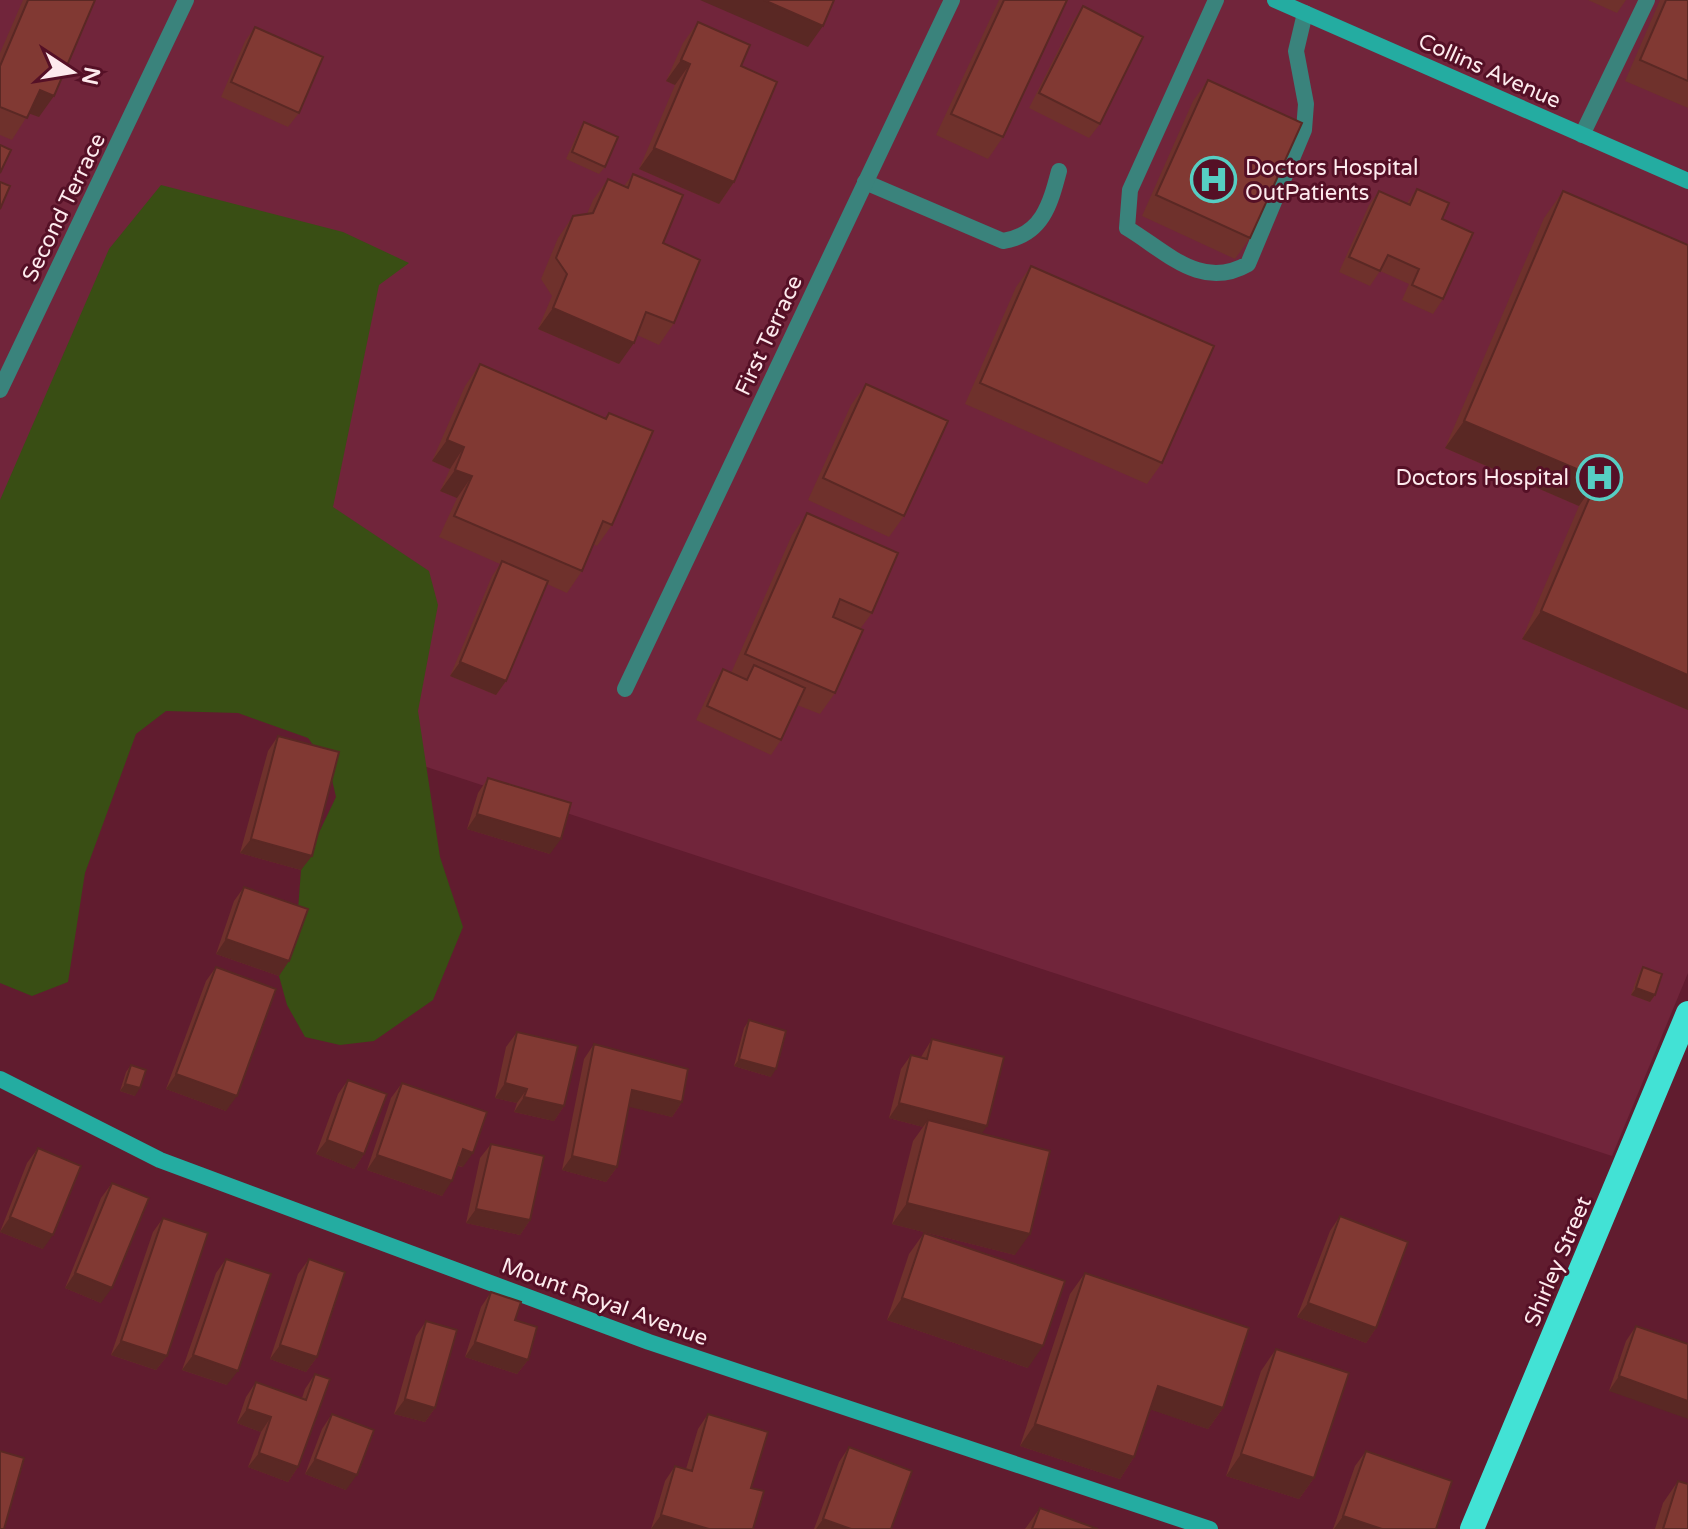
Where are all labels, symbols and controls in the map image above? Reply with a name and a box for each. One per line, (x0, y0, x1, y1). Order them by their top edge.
street label: Collins Avenue (1414, 28, 1565, 114)
north arrow (32, 32, 112, 112)
text: N (76, 65, 105, 87)
street label: Second Terrace (17, 129, 111, 286)
place label: Doctors Hospital OutPatients (1245, 155, 1418, 206)
hospital icon: Doctors Hospital OutPatients (1190, 156, 1238, 204)
street label: First Terrace (730, 271, 808, 400)
hospital icon: Doctors Hospital (1576, 453, 1624, 501)
place label: Doctors Hospital (1396, 465, 1569, 491)
street label: Shirley Street (1519, 1192, 1597, 1330)
street label: Mount Royal Avenue (498, 1252, 711, 1351)

